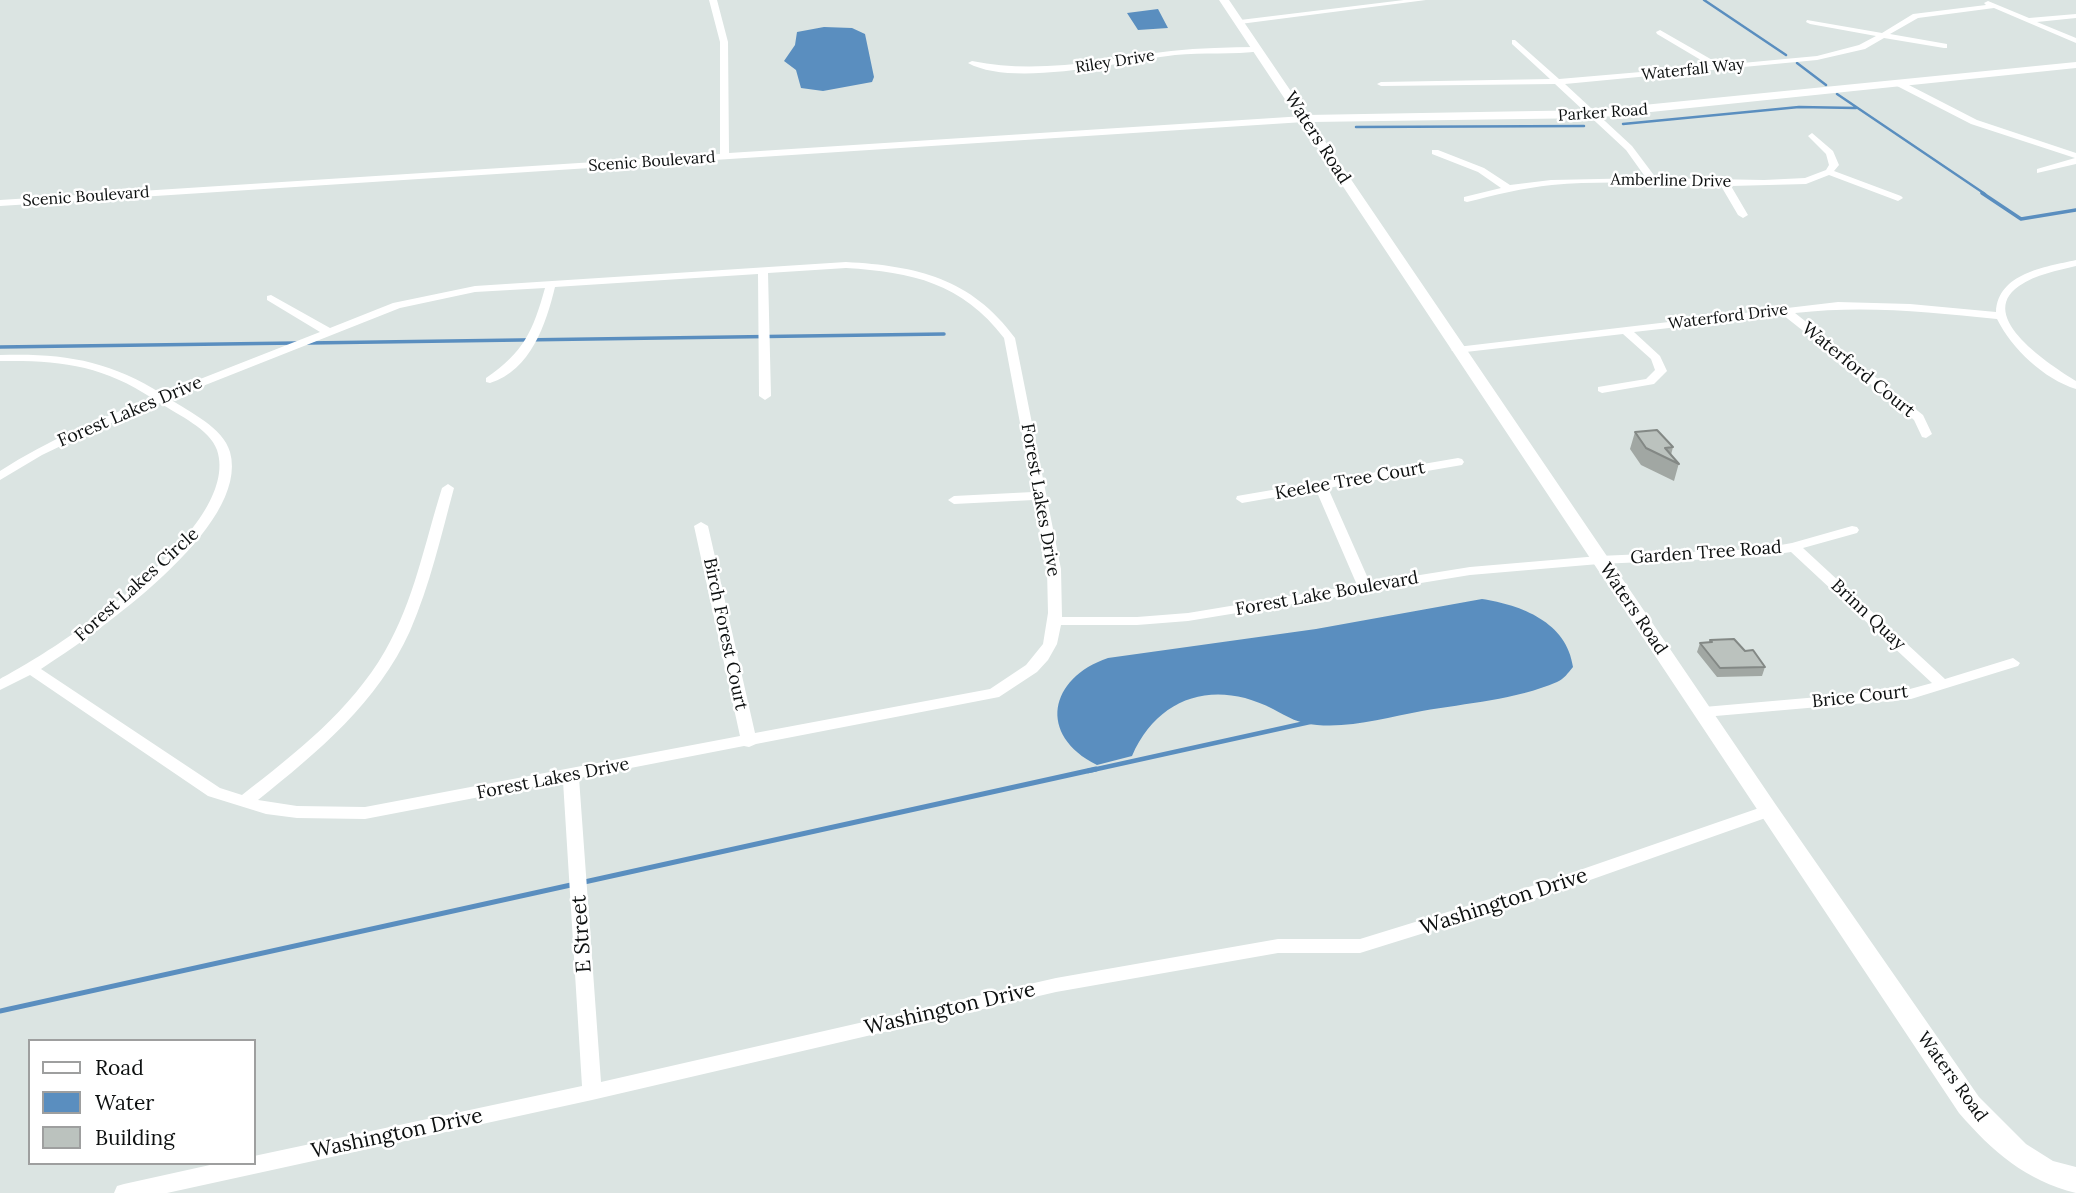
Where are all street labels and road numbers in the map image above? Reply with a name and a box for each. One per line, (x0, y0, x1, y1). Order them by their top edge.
street label: Riley Drive (1074, 46, 1156, 78)
street label: Waterfall Way (1640, 55, 1746, 85)
street label: Waters Road (1279, 88, 1355, 188)
street label: Parker Road (1557, 100, 1649, 126)
street label: Scenic Boulevard (588, 148, 716, 176)
street label: Amberline Drive (1611, 170, 1731, 192)
street label: Scenic Boulevard (22, 183, 150, 211)
street label: Waterford Drive (1667, 300, 1789, 334)
street label: Waterford Court (1797, 318, 1919, 422)
street label: Forest Lakes Drive (54, 372, 206, 452)
street label: Forest Lakes Drive (1016, 422, 1064, 578)
street label: Keelee Tree Court (1273, 457, 1427, 505)
street label: Forest Lakes Circle (70, 524, 204, 646)
street label: Garden Tree Road (1630, 537, 1782, 569)
street label: Birch Forest Court (698, 556, 752, 712)
street label: Waters Road (1594, 559, 1672, 659)
street label: Forest Lake Boulevard (1234, 567, 1420, 621)
street label: Brinn Quay (1826, 575, 1910, 655)
street label: Brice Court (1811, 681, 1909, 713)
street label: Forest Lakes Drive (475, 754, 631, 804)
street label: Washington Drive (1417, 863, 1591, 941)
street label: E Street (567, 894, 597, 974)
street label: Washington Drive (862, 977, 1038, 1041)
street label: Waters Road (1912, 1028, 1992, 1126)
street label: Washington Drive (309, 1104, 485, 1164)

